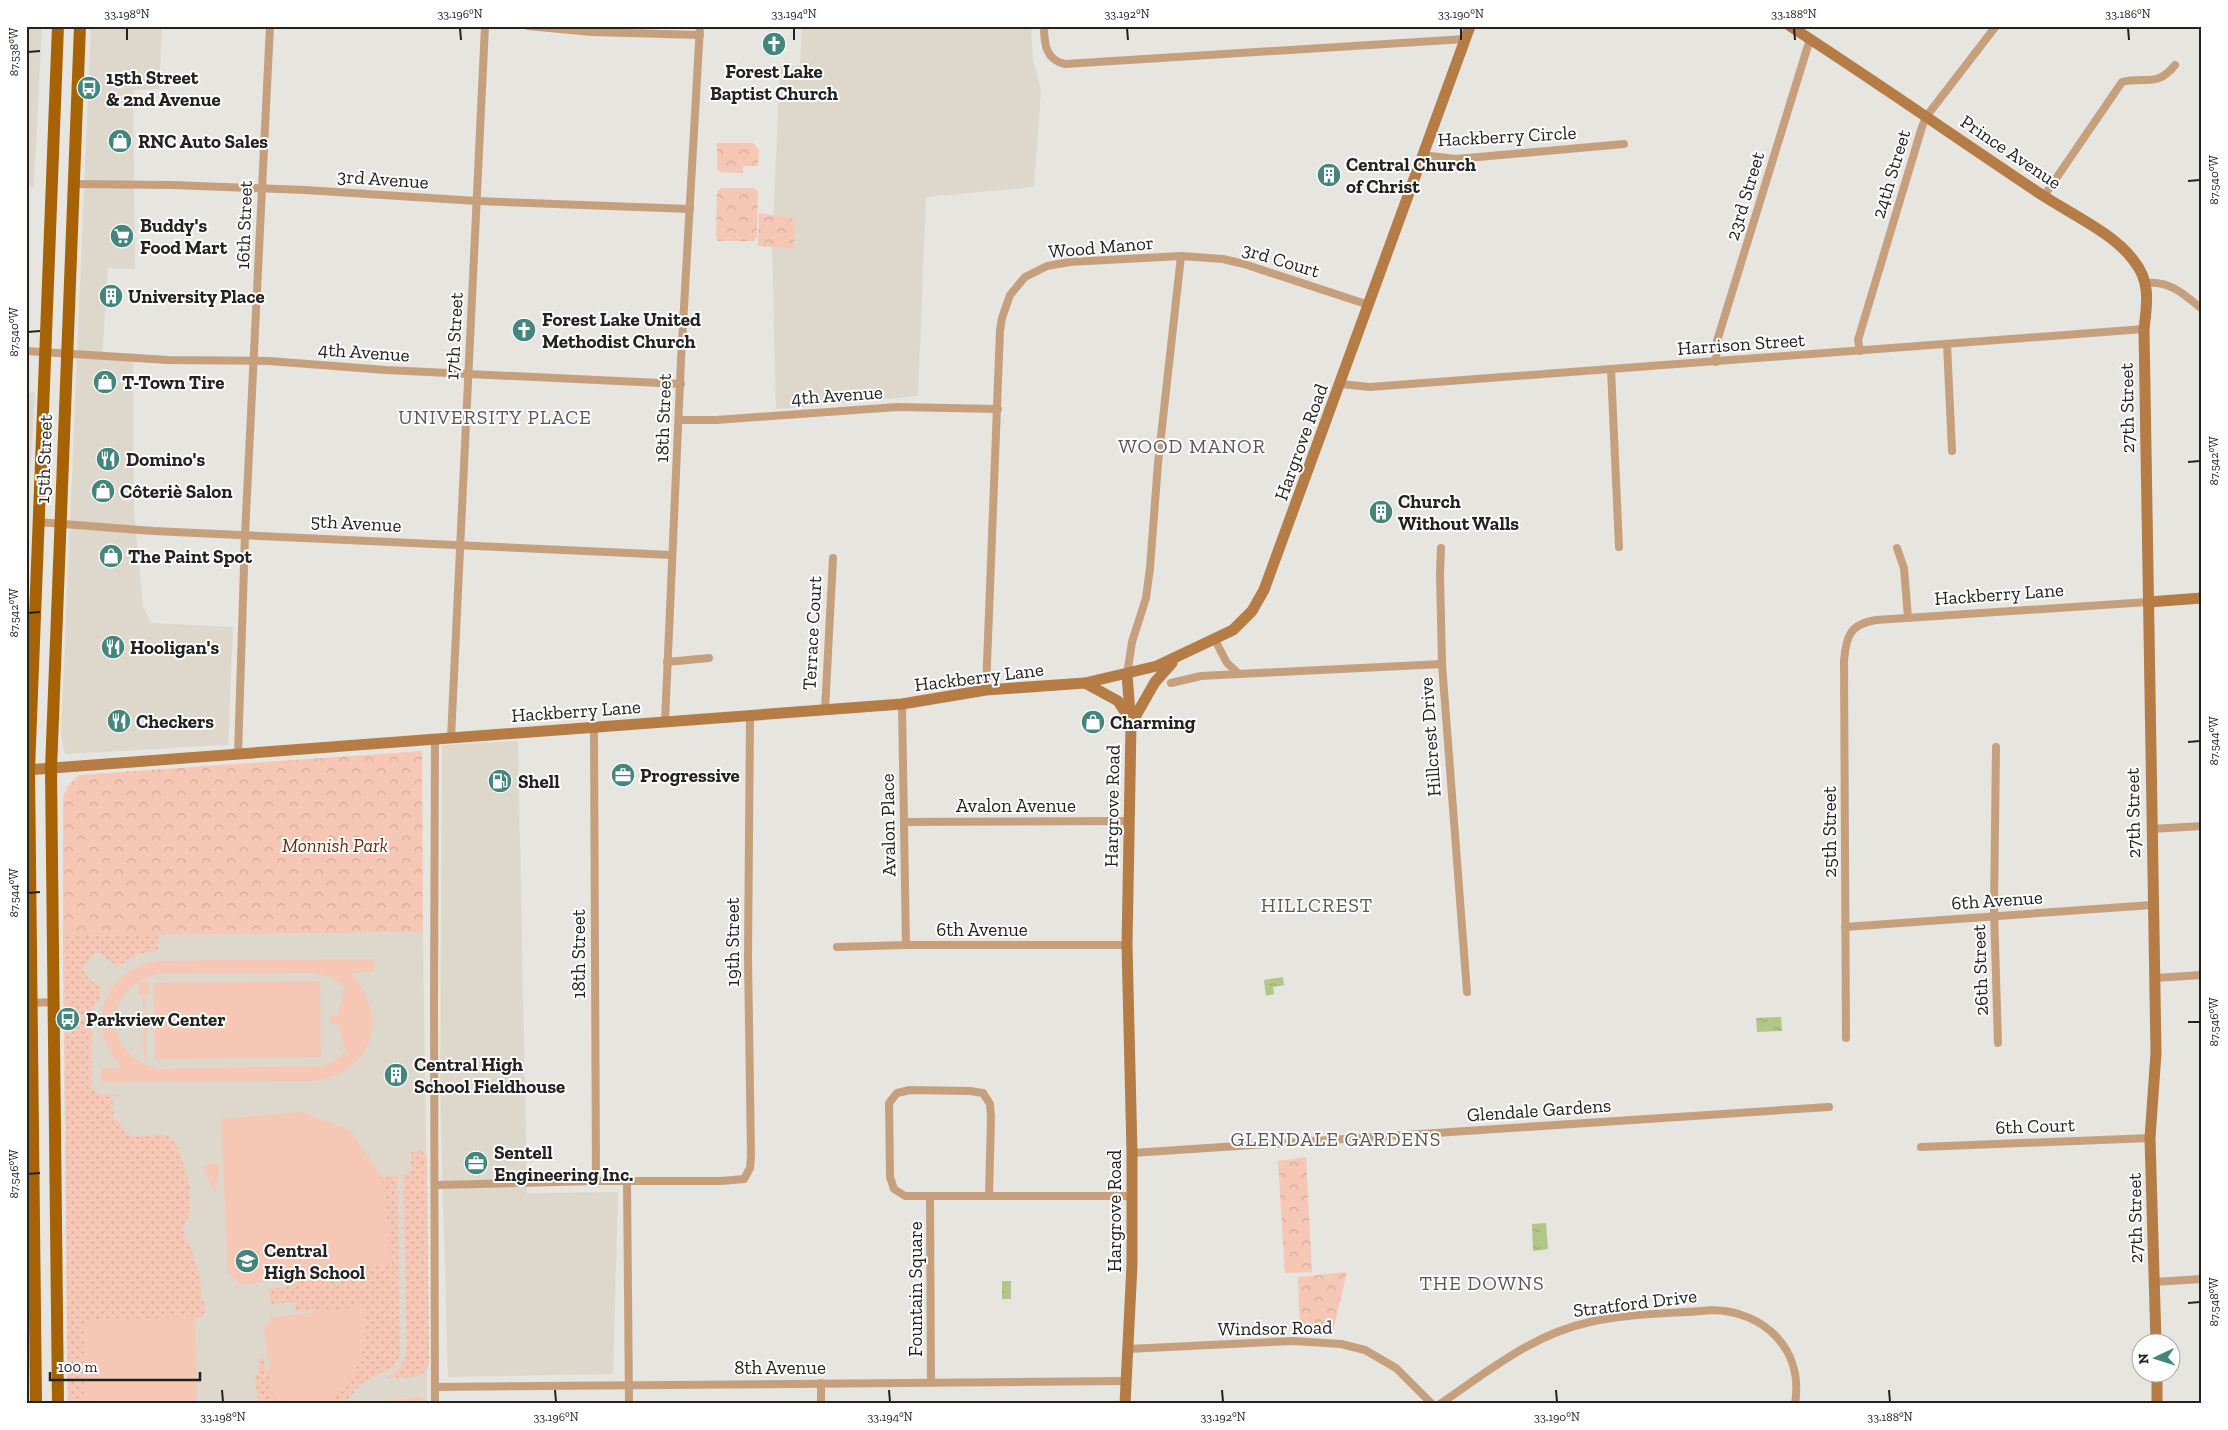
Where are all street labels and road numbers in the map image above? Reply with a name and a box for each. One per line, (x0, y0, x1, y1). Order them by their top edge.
street label: Prince Avenue (1956, 110, 2066, 194)
street label: Hackberry Circle (1437, 121, 1577, 151)
street label: 24th Street (1867, 127, 1915, 221)
street label: 23rd Street (1721, 149, 1769, 243)
street label: 3rd Avenue (336, 164, 430, 194)
street label: 16th Street (231, 180, 257, 270)
street label: Wood Manor (1047, 231, 1155, 263)
street label: 3rd Court (1240, 237, 1322, 283)
street label: 17th Street (440, 292, 468, 380)
street label: Harrison Street (1676, 328, 1806, 360)
street label: 4th Avenue (317, 337, 411, 367)
street label: 27th Street (2115, 362, 2139, 454)
street label: 18th Street (650, 373, 676, 463)
street label: 4th Avenue (790, 380, 884, 410)
street label: Hargrove Road (1269, 380, 1333, 504)
street label: 15th Street (31, 414, 57, 504)
street label: 5th Avenue (310, 509, 402, 537)
street label: Terrace Court (798, 575, 826, 691)
street label: Hackberry Lane (1933, 578, 2065, 610)
street label: Hackberry Lane (913, 658, 1045, 696)
street label: Hillcrest Drive (1414, 676, 1446, 798)
street label: Hackberry Lane (510, 695, 642, 727)
street label: Hargrove Road (1099, 744, 1125, 867)
street label: 27th Street (2121, 767, 2145, 859)
street label: Avalon Place (876, 773, 900, 877)
street label: 25th Street (1818, 786, 1841, 878)
street label: Avalon Avenue (956, 794, 1076, 817)
street label: 6th Avenue (1951, 885, 2044, 915)
street label: 19th Street (721, 897, 744, 987)
street label: 18th Street (567, 909, 590, 999)
street label: 6th Avenue (936, 918, 1028, 941)
street label: 26th Street (1967, 924, 1993, 1016)
street label: Glendale Gardens (1466, 1093, 1612, 1127)
street label: 6th Court (1995, 1113, 2075, 1139)
street label: Hargrove Road (1103, 1149, 1126, 1272)
street label: 27th Street (2123, 1172, 2147, 1264)
street label: Fountain Square (904, 1221, 927, 1357)
street label: Stratford Drive (1572, 1284, 1698, 1322)
street label: Windsor Road (1217, 1315, 1333, 1341)
street label: 8th Avenue (734, 1356, 826, 1379)

